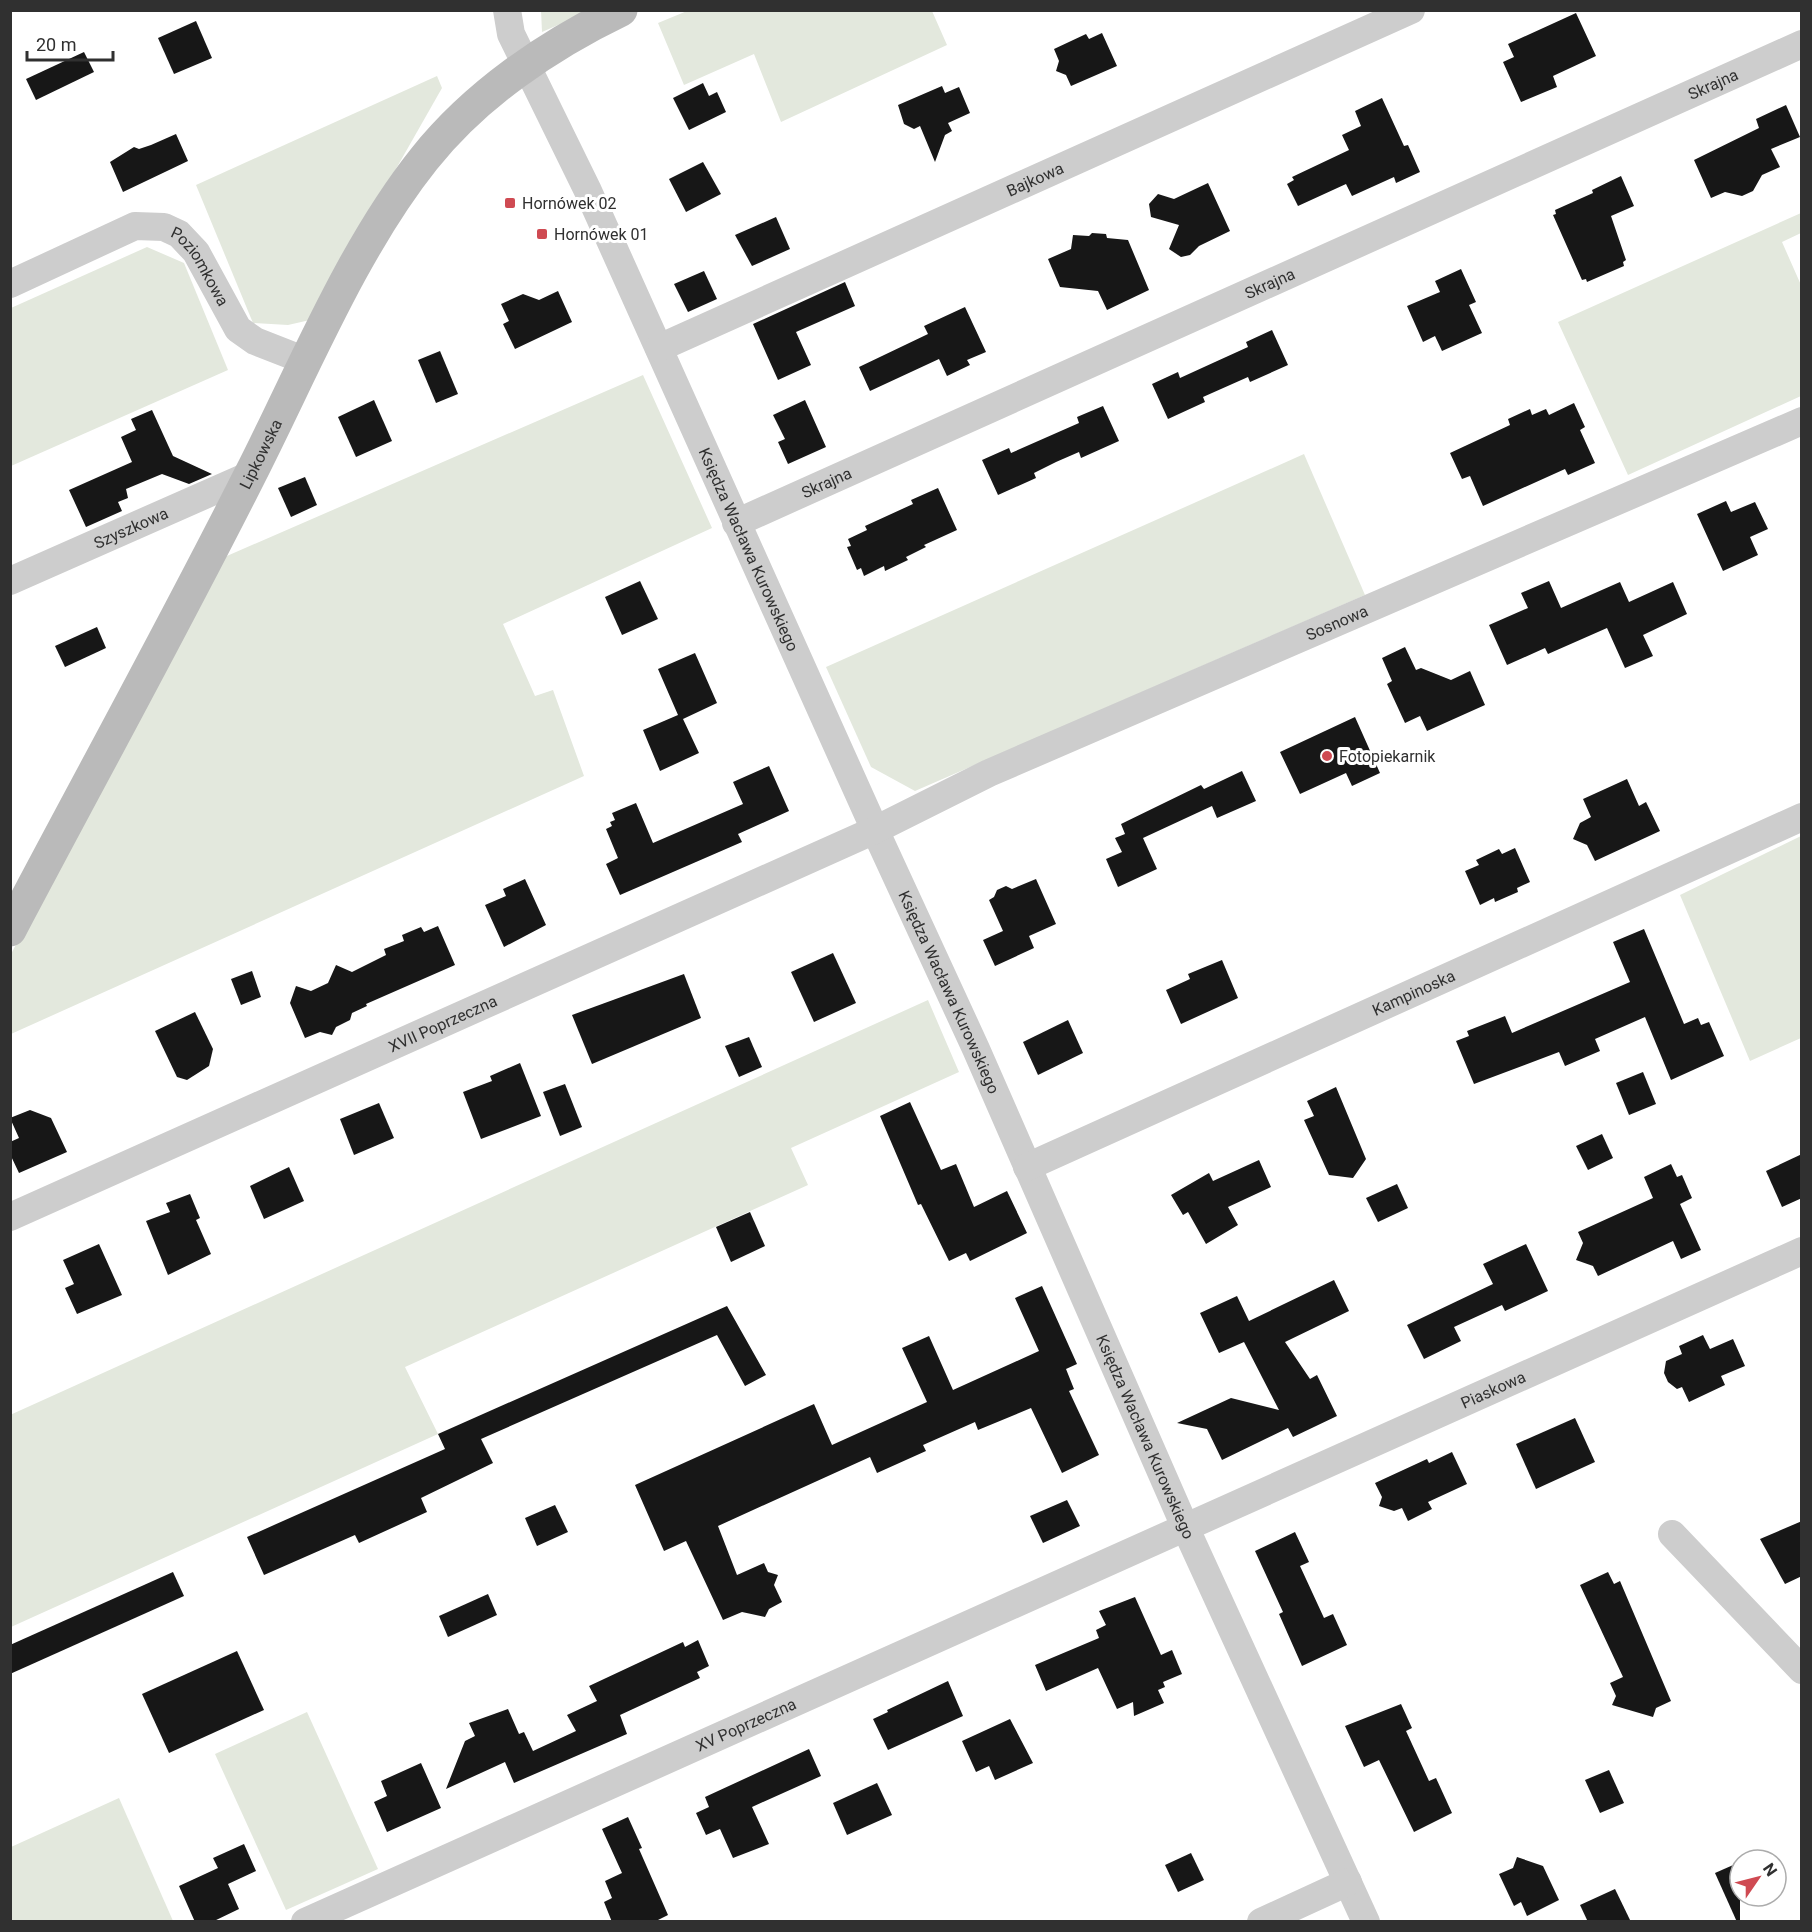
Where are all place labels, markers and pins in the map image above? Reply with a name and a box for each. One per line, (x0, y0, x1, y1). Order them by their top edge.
place label: Hornówek 02 (522, 194, 617, 213)
marker: Hornówek 02 (503, 196, 517, 210)
place label: Hornówek 01 (554, 225, 649, 244)
marker: Hornówek 01 (535, 227, 549, 241)
place label: Fotopiekarnik (1339, 747, 1436, 766)
marker: Fotopiekarnik (1320, 749, 1334, 763)

